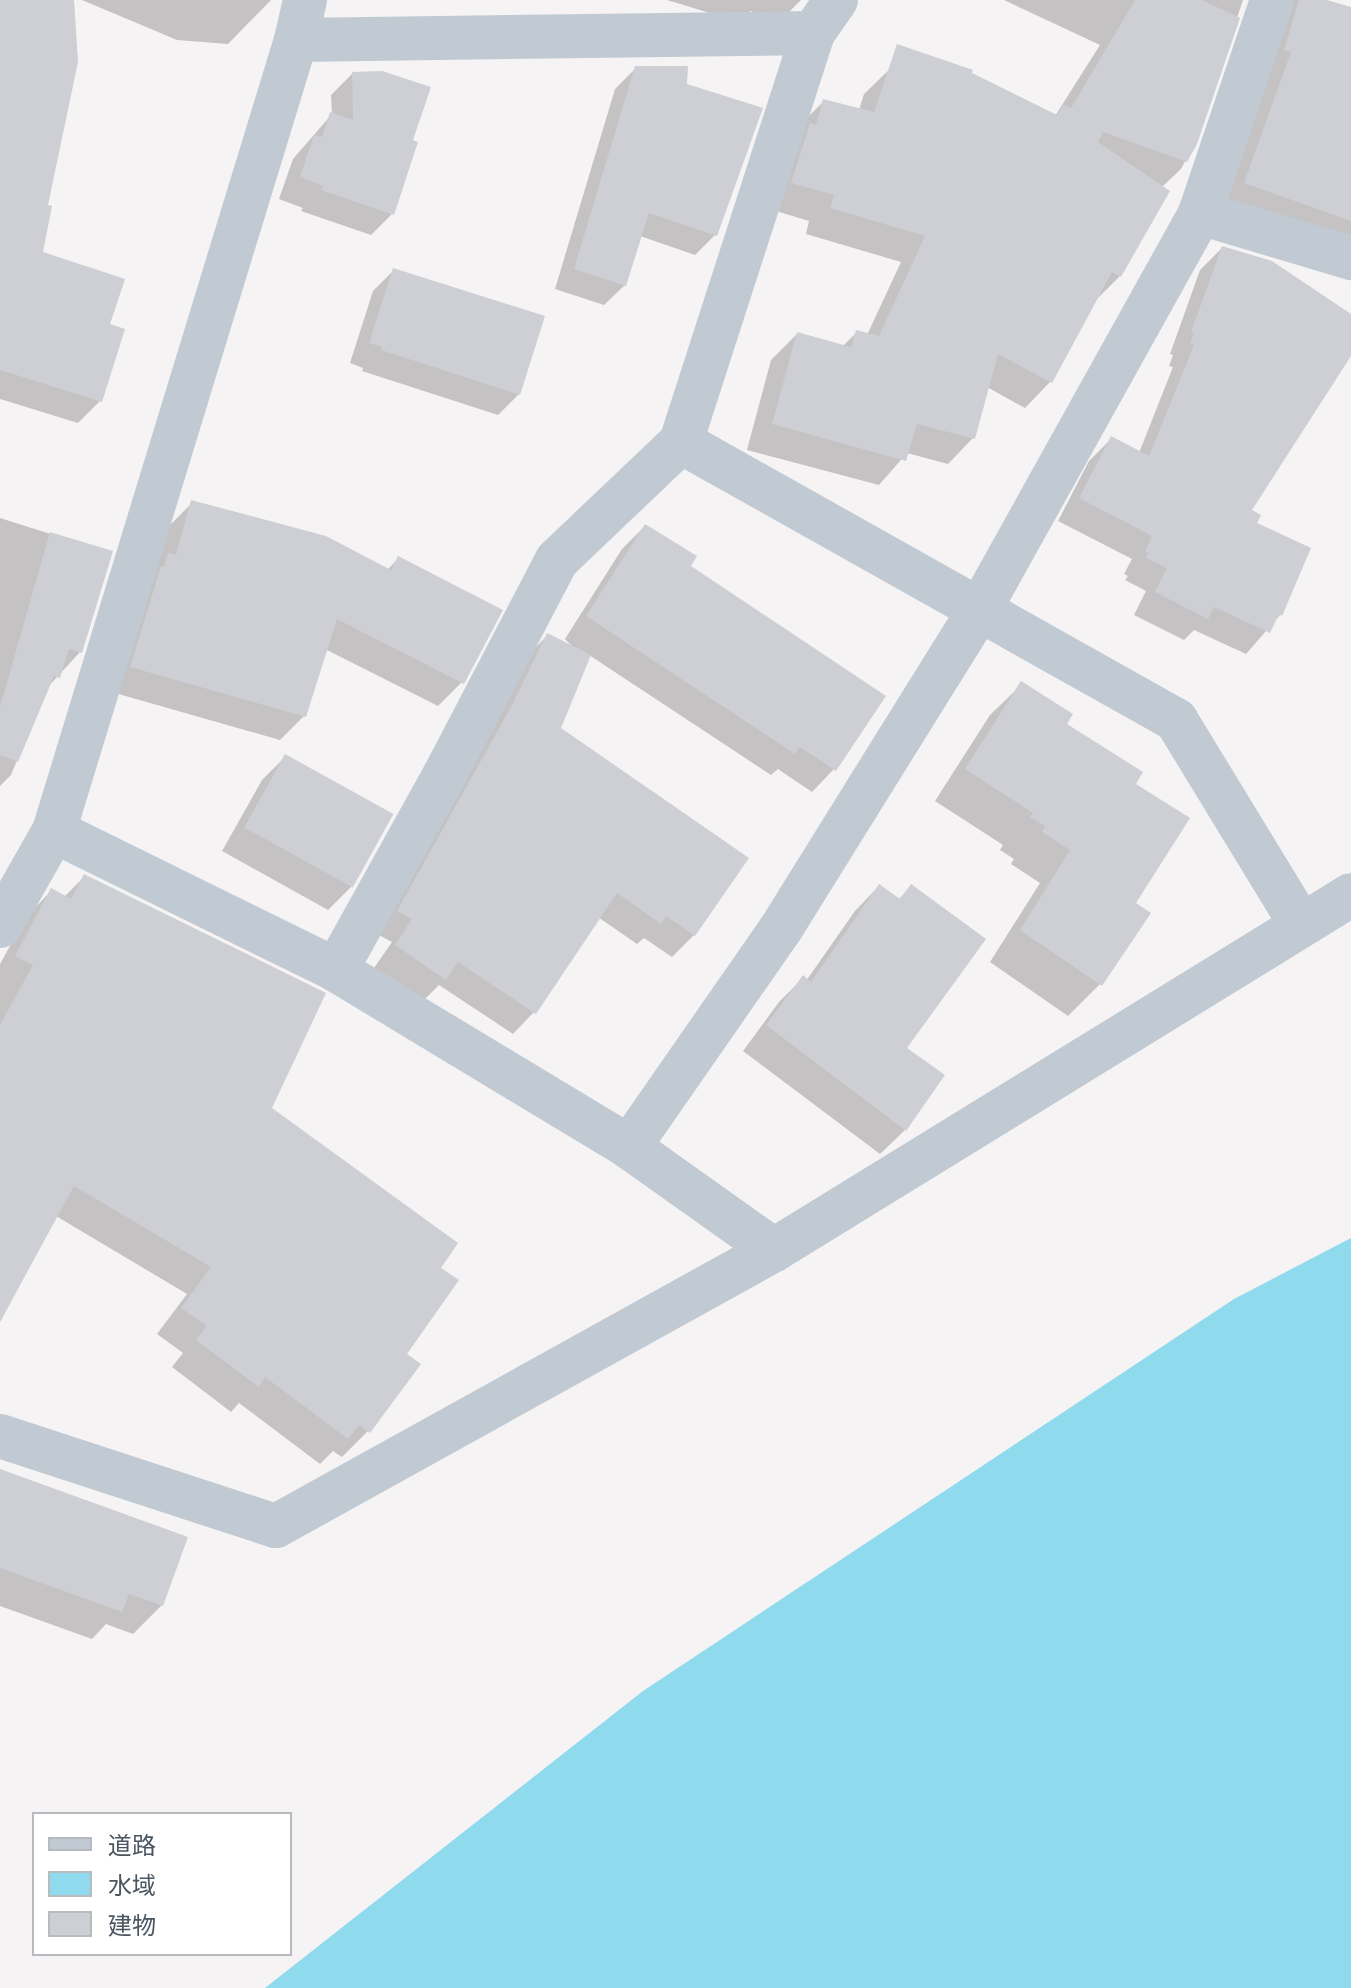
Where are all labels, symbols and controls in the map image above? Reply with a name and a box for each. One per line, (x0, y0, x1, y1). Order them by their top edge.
legend (32, 1812, 292, 1956)
text: 道路 (108, 1828, 156, 1863)
text: 水域 (108, 1868, 156, 1903)
text: 建物 (108, 1908, 156, 1943)

